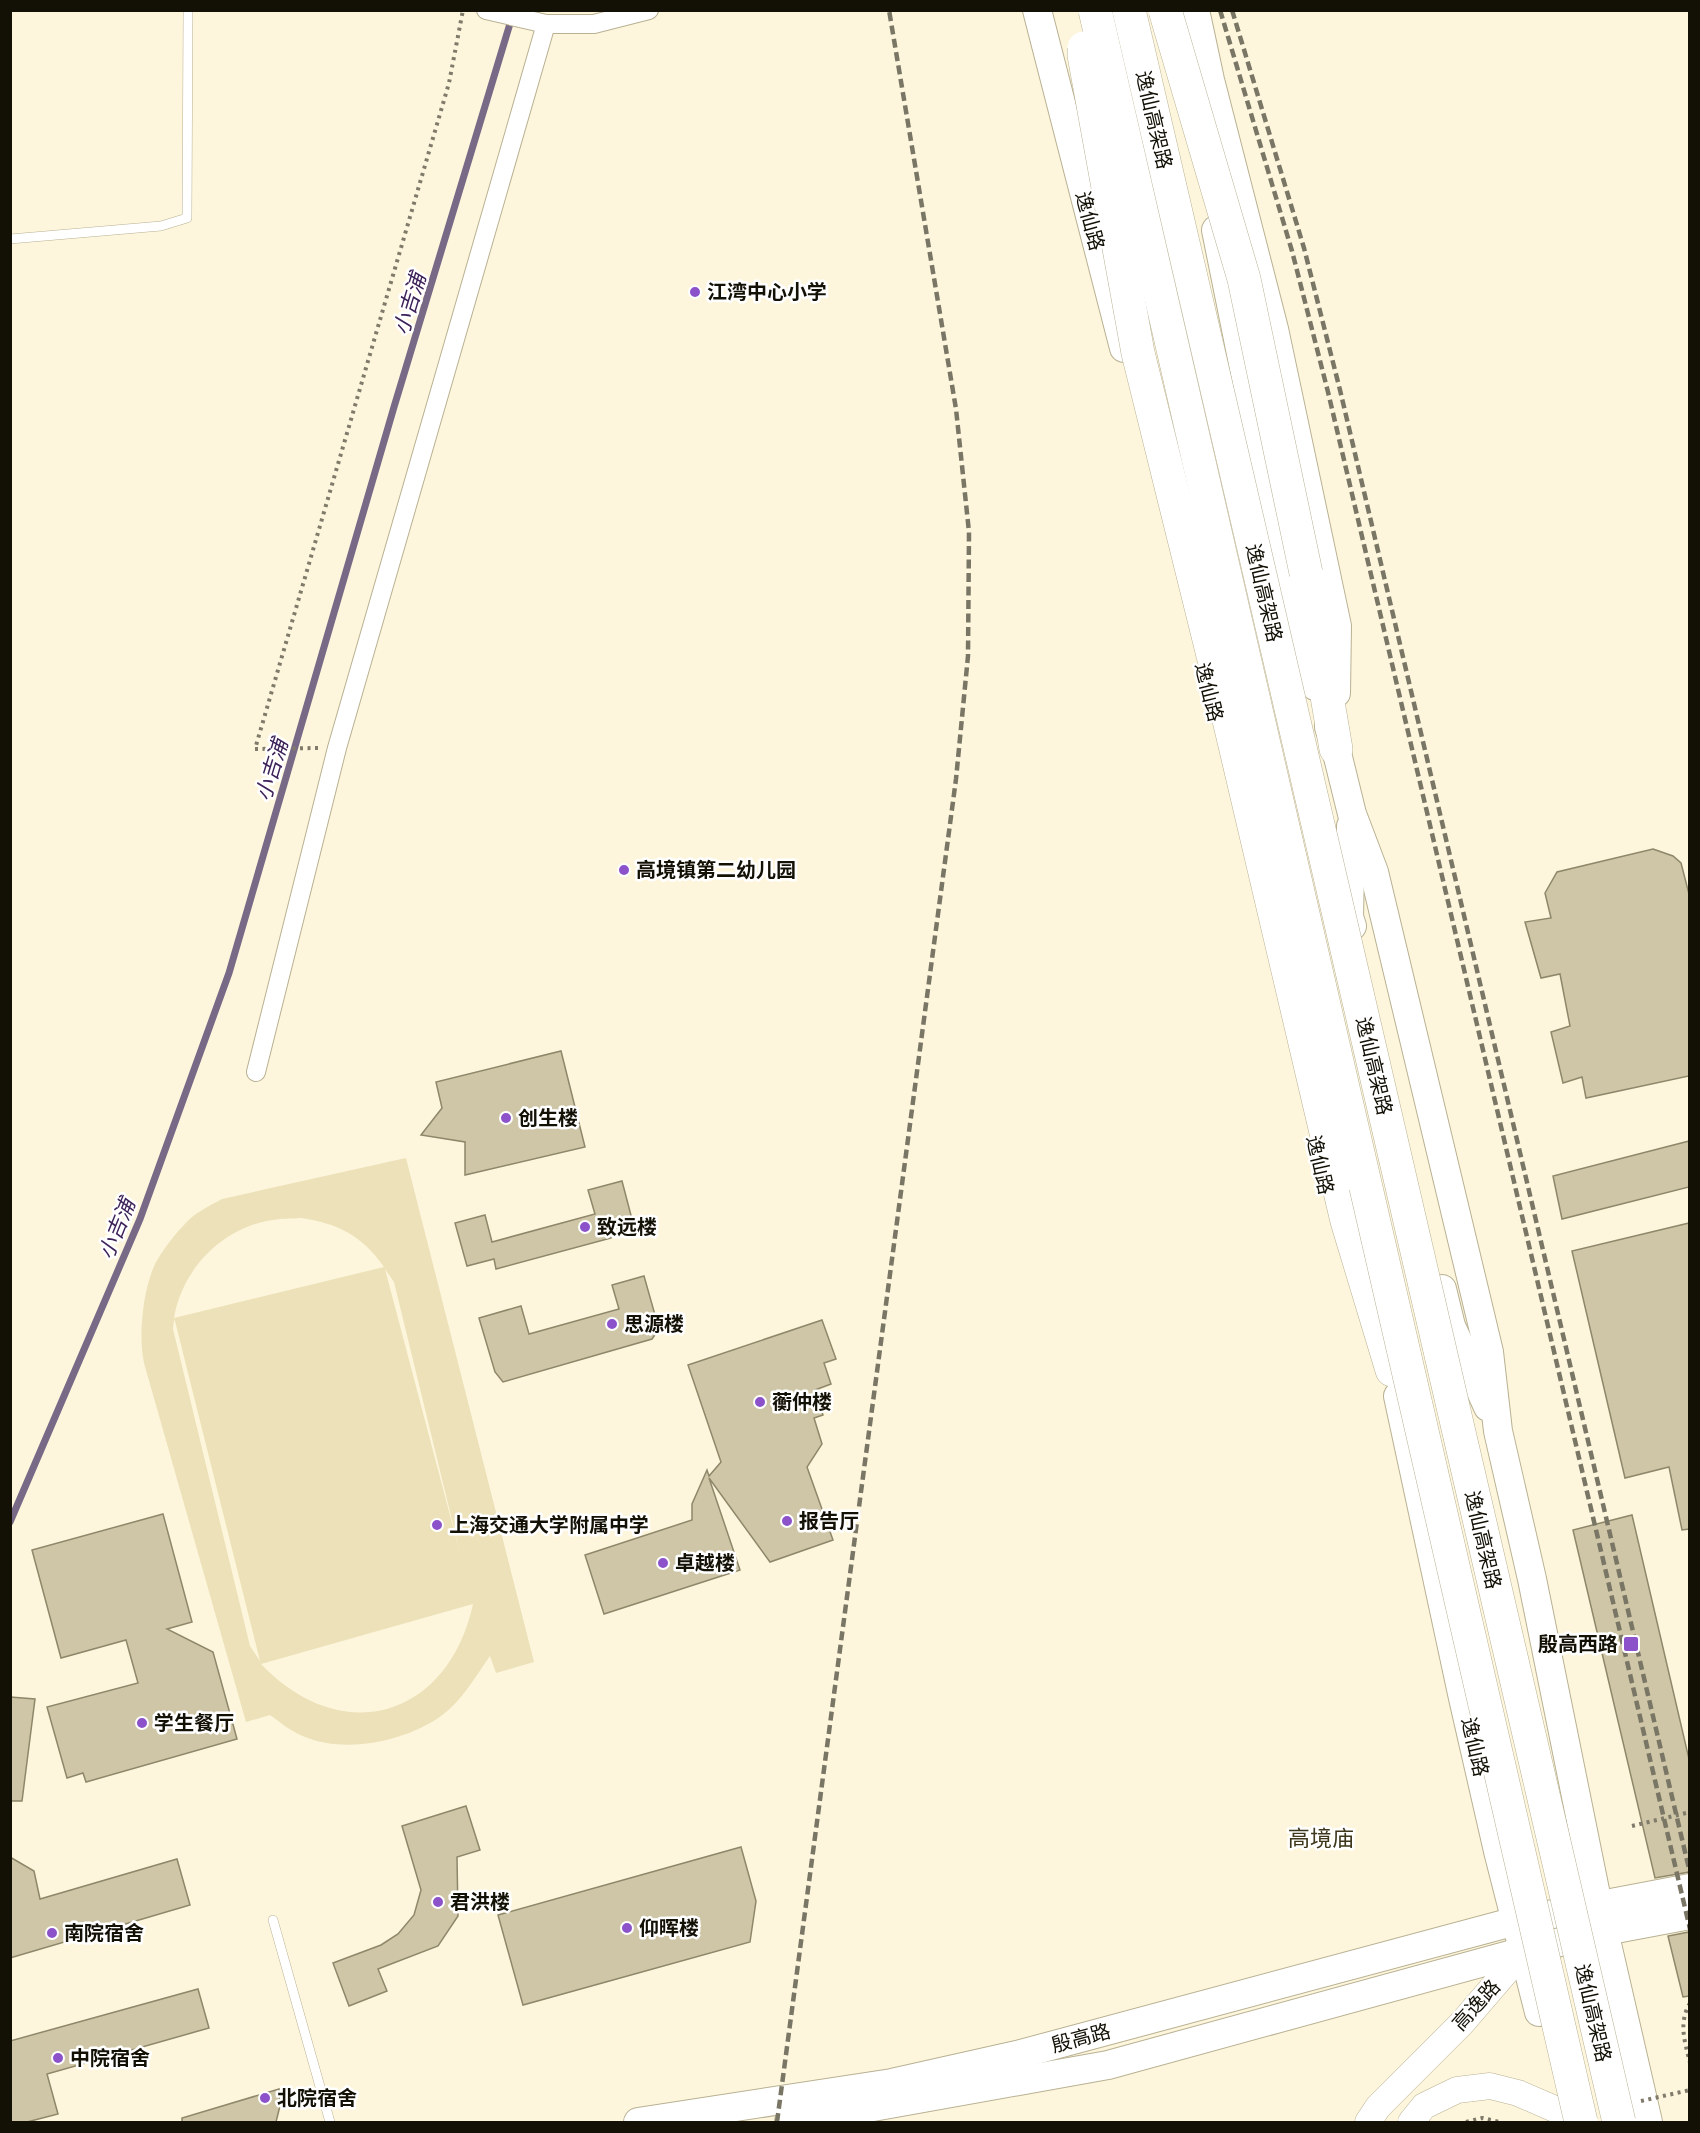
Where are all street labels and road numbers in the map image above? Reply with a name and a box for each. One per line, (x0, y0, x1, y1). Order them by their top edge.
street label: 逸仙高架路 (1131, 69, 1177, 171)
street label: 逸仙路 (1071, 189, 1109, 253)
street label: 逸仙高架路 (1241, 542, 1287, 644)
street label: 逸仙路 (1190, 660, 1228, 724)
street label: 逸仙高架路 (1351, 1015, 1397, 1117)
street label: 逸仙路 (1302, 1133, 1338, 1197)
street label: 逸仙高架路 (1460, 1489, 1506, 1591)
street label: 逸仙路 (1457, 1715, 1493, 1779)
street label: 逸仙高架路 (1570, 1962, 1616, 2064)
street label: 高逸路 (1447, 1975, 1505, 2035)
street label: 殷高路 (1049, 2019, 1113, 2057)

